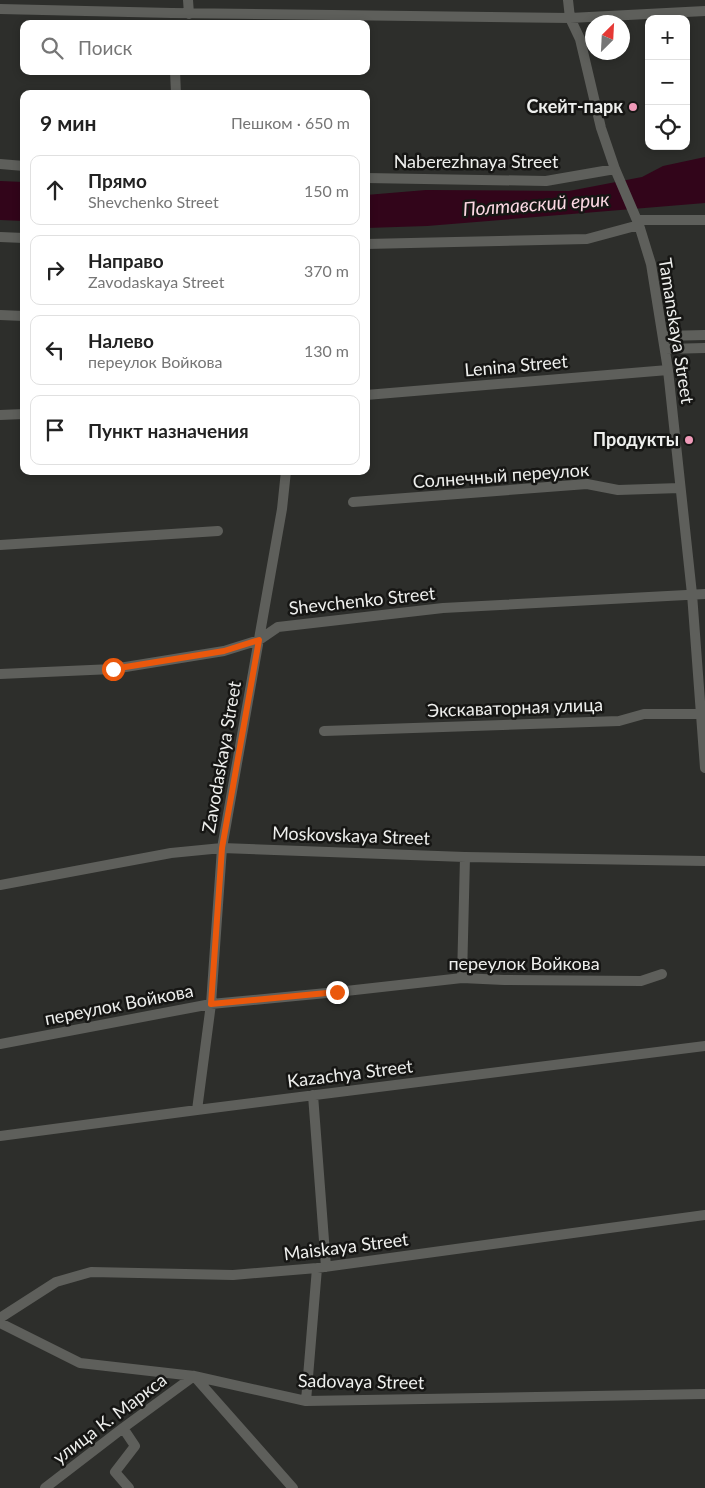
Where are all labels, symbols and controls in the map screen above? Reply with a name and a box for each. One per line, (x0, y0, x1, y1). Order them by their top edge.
north arrow (585, 15, 630, 60)
map controls (645, 15, 690, 150)
button: + (645, 15, 690, 60)
search box (20, 20, 370, 75)
icon: search (38, 34, 66, 62)
text: Поиск (78, 36, 132, 59)
button: − (645, 60, 690, 105)
place label: Скейт-парк (526, 95, 623, 117)
marker: Скейт-парк (627, 101, 639, 113)
button: locate (645, 105, 690, 150)
text: 9 мин (40, 110, 97, 135)
text: Пешком · 650 m (231, 113, 350, 132)
street label: Naberezhnaya Street (394, 150, 559, 172)
text: Прямо (88, 169, 147, 192)
icon: ahead (41, 176, 69, 204)
text: 150 m (304, 181, 349, 200)
water label: Полтавский ерик (462, 187, 611, 220)
text: Shevchenko Street (88, 192, 219, 211)
text: Направо (88, 249, 164, 272)
icon: right (41, 256, 69, 284)
street label: Tamanskaya Street (655, 257, 699, 406)
text: 370 m (304, 261, 349, 280)
text: Zavodaskaya Street (88, 272, 224, 291)
text: Налево (88, 329, 154, 352)
icon: left (41, 336, 69, 364)
text: 130 m (304, 341, 349, 360)
street label: Lenina Street (463, 349, 569, 380)
text: переулок Войкова (88, 352, 222, 371)
icon: arrive (41, 416, 69, 444)
text: Пункт назначения (88, 419, 249, 442)
place label: Продукты (593, 428, 679, 450)
marker: Продукты (683, 434, 695, 446)
street label: Солнечный переулок (412, 458, 591, 492)
street label: Shevchenko Street (288, 581, 437, 619)
route start (102, 658, 125, 681)
street label: Zavodaskaya Street (197, 679, 245, 834)
street label: Экскаваторная улица (427, 693, 603, 721)
street label: Moskovskaya Street (272, 821, 431, 849)
street label: переулок Войкова (448, 952, 600, 974)
street label: переулок Войкова (42, 979, 195, 1029)
route end (326, 981, 349, 1004)
street label: Kazachya Street (286, 1054, 414, 1092)
street label: Maiskaya Street (282, 1227, 410, 1265)
street label: улица К. Маркса (48, 1368, 171, 1468)
street label: Sadovaya Street (298, 1369, 425, 1393)

